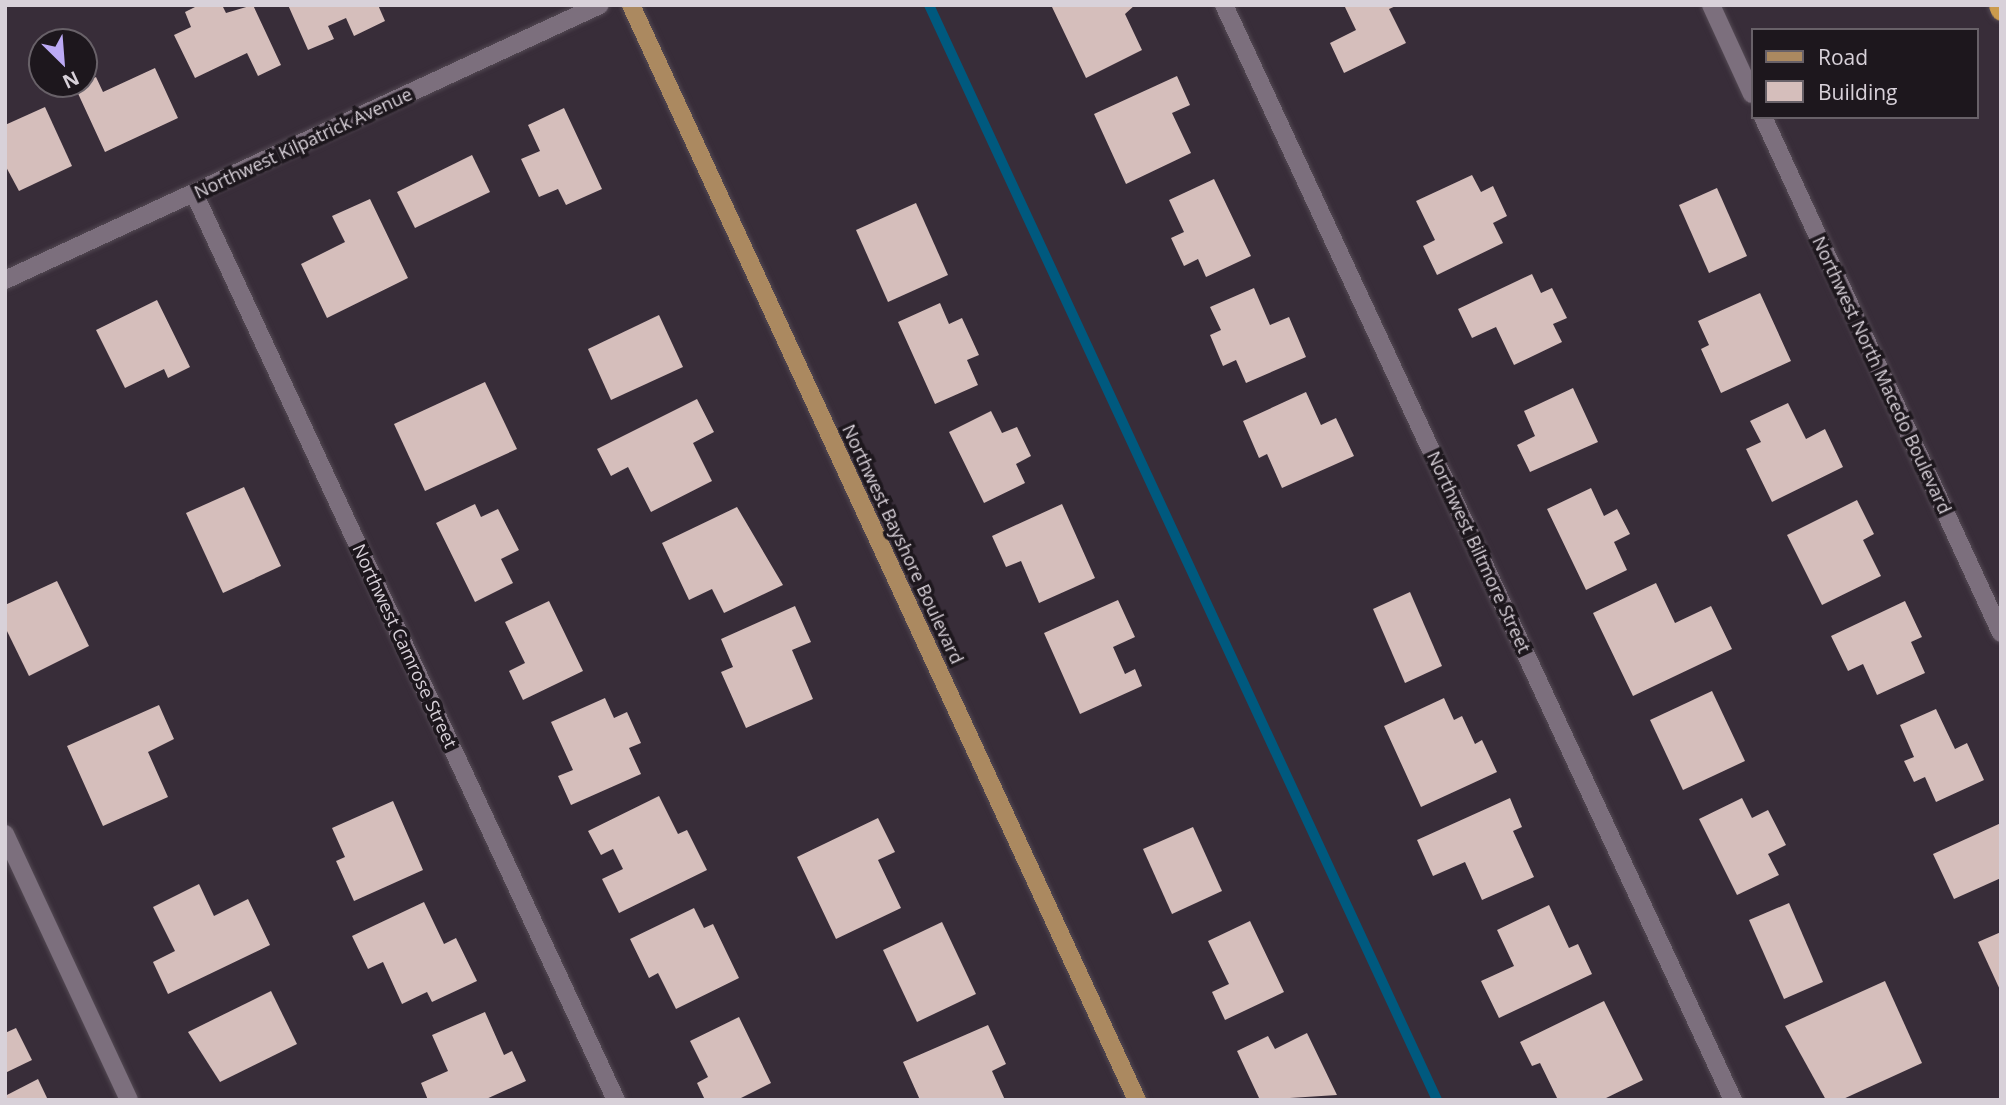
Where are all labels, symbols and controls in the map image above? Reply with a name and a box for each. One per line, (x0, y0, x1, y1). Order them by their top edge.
north arrow (28, 28, 98, 98)
legend (1750, 28, 1978, 119)
text: Road (1818, 43, 1868, 71)
text: N (59, 65, 84, 95)
text: Building (1818, 78, 1897, 106)
street label: Northwest Kilpatrick Avenue (191, 83, 415, 203)
street label: Northwest North Macedo Boulevard (1808, 233, 1956, 517)
street label: Northwest Bayshore Boulevard (838, 421, 968, 667)
street label: Northwest Biltmore Street (1423, 448, 1535, 656)
street label: Northwest Camrose Street (348, 540, 462, 752)

